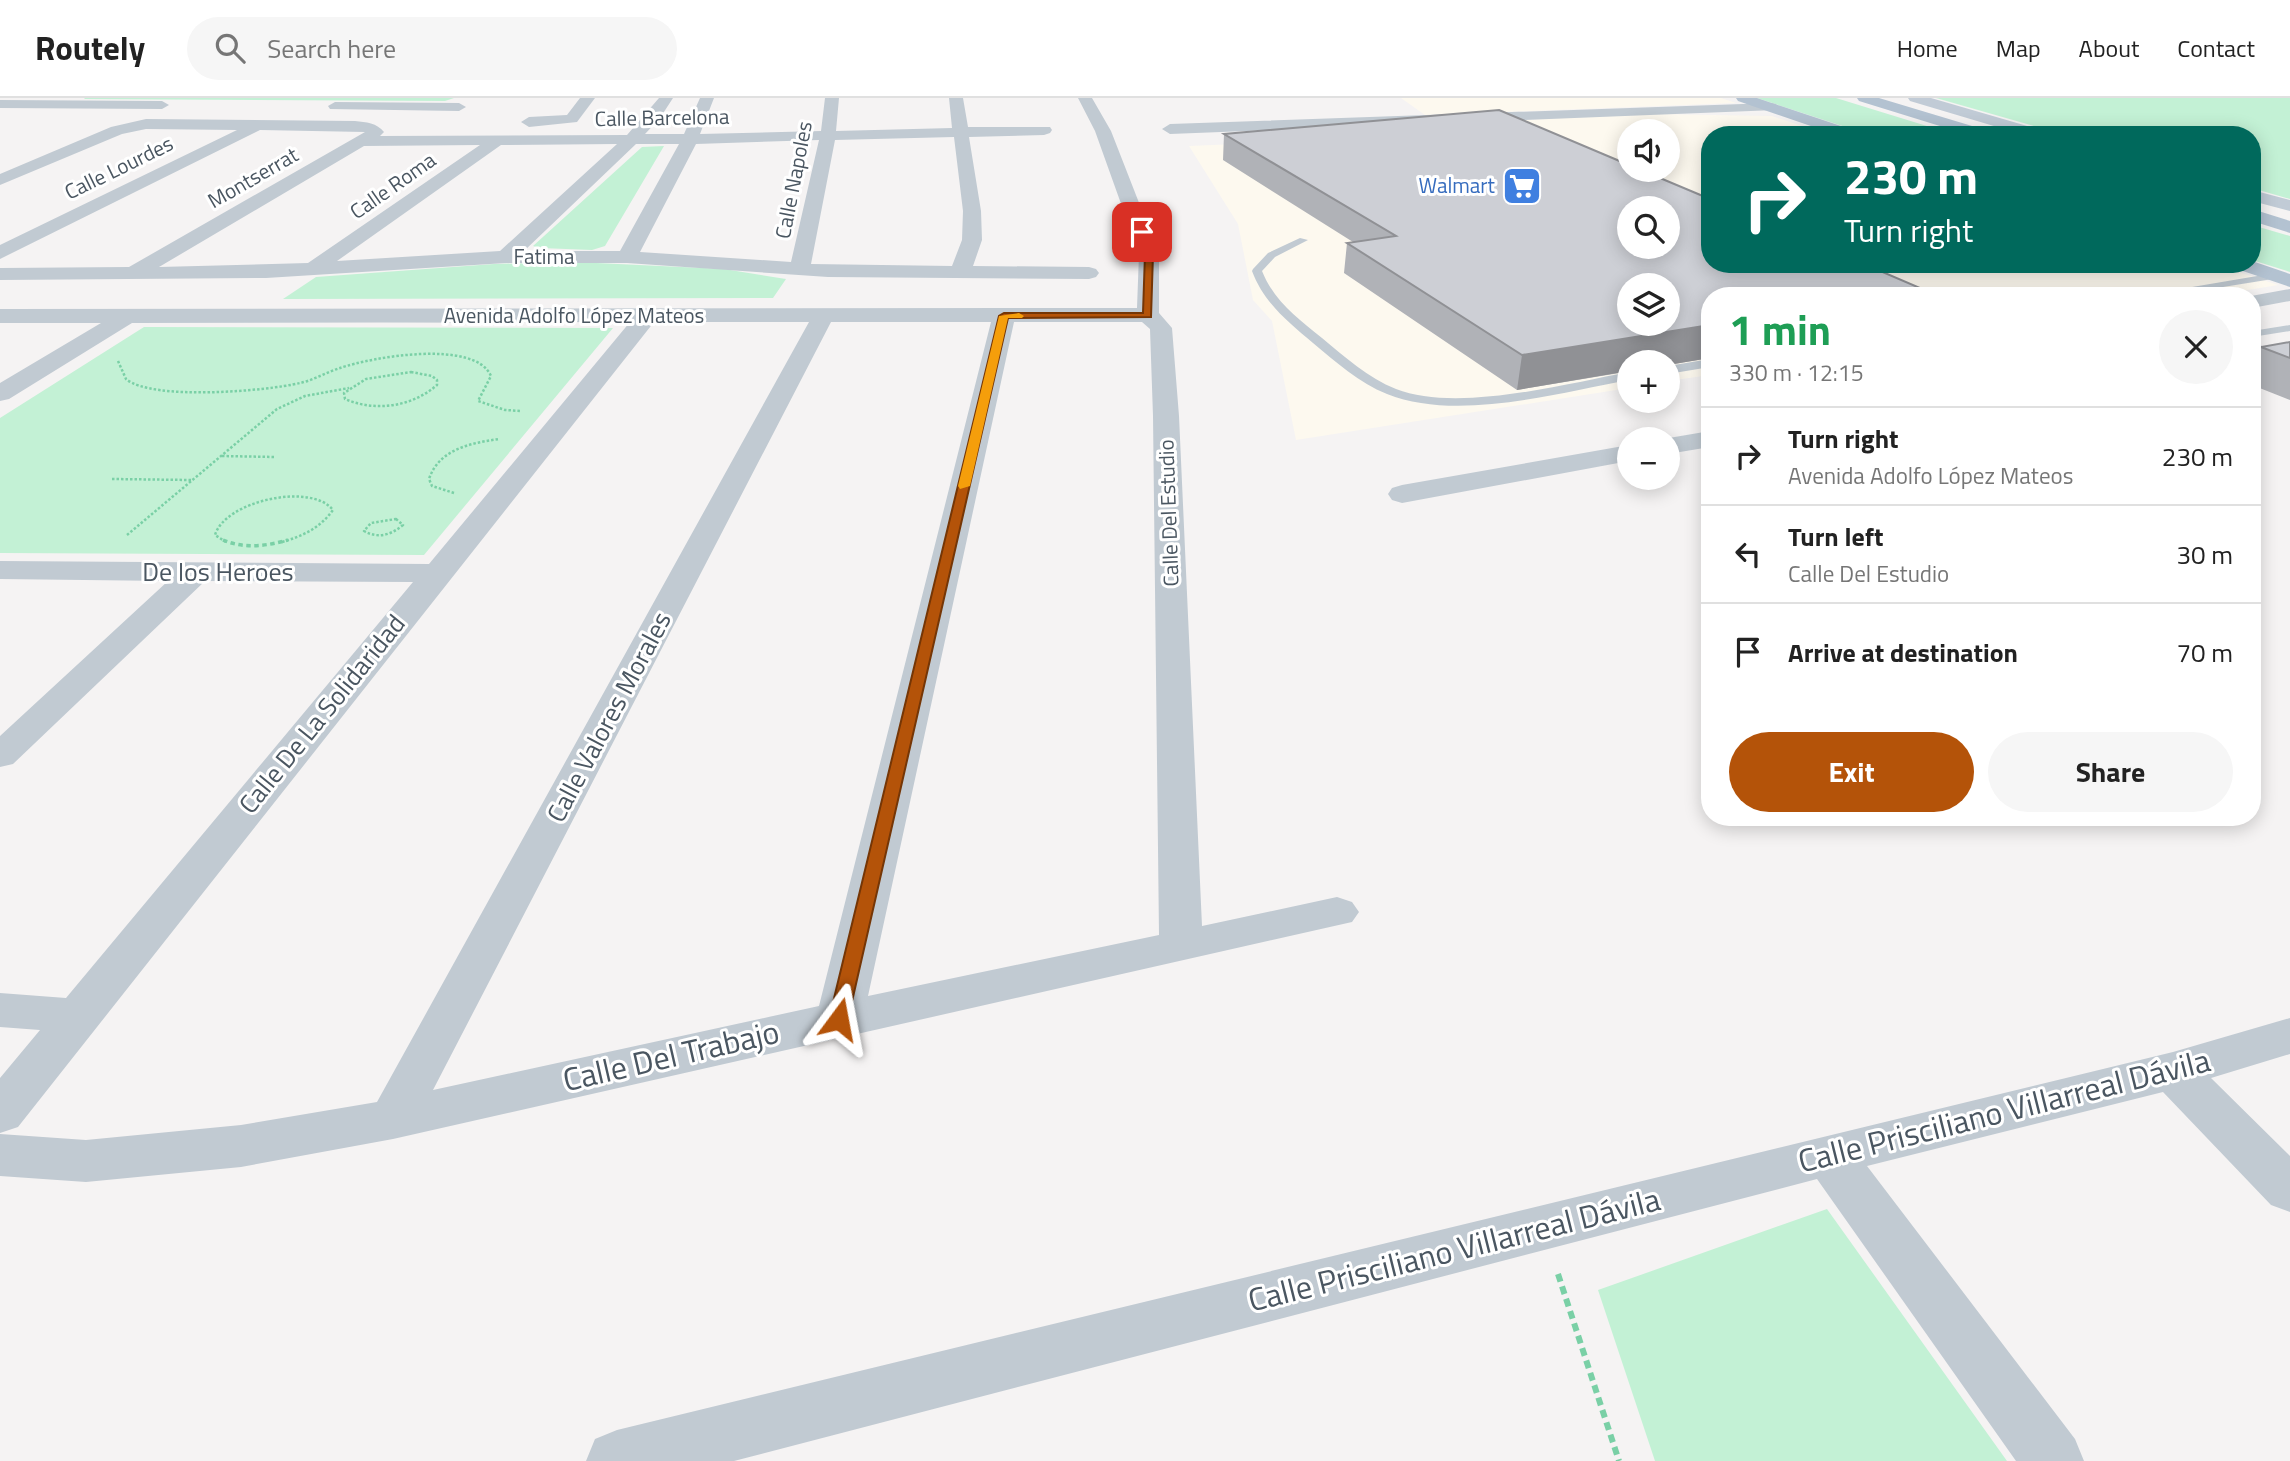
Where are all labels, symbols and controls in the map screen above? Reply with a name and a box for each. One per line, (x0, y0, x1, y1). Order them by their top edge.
search box (187, 17, 677, 80)
text: Routely (35, 23, 145, 73)
icon: search (211, 29, 249, 67)
text: Search here (267, 29, 396, 68)
text: Home (1897, 30, 1958, 66)
text: Map (1996, 30, 2041, 66)
text: About (2079, 30, 2139, 66)
text: Contact (2177, 30, 2255, 66)
street label: Calle Barcelona (594, 100, 730, 134)
street label: Calle Napoles (766, 118, 820, 241)
map controls (1617, 119, 1680, 490)
button: sound (1617, 119, 1680, 182)
street label: Calle Lourdes (59, 127, 178, 207)
street label: Montserrat (201, 138, 304, 216)
text: 230 m (1844, 138, 1978, 213)
street label: Calle Roma (343, 143, 442, 227)
icon: right (1729, 154, 1820, 245)
supermarket icon: Walmart (1501, 165, 1543, 207)
place label: Walmart (1419, 169, 1496, 201)
button: search (1617, 196, 1680, 259)
pin (1112, 202, 1172, 262)
text: Turn right (1844, 206, 1973, 254)
icon: arrive (1123, 213, 1161, 251)
street label: Fatima (514, 240, 575, 272)
button: layers (1617, 273, 1680, 336)
text: 1 min (1729, 297, 1831, 361)
street label: Avenida Adolfo López Mateos (444, 299, 704, 331)
button: close (2159, 310, 2233, 384)
button: + (1617, 350, 1680, 413)
text: 330 m · 12:15 (1729, 355, 1864, 390)
text: Turn right (1788, 419, 1899, 458)
button: − (1617, 427, 1680, 490)
icon: right (1729, 437, 1767, 475)
text: 230 m (2162, 437, 2233, 476)
street label: Calle Del Estudio (1149, 439, 1187, 587)
text: Avenida Adolfo López Mateos (1788, 458, 2073, 493)
text: Turn left (1788, 517, 1883, 556)
icon: left (1729, 535, 1767, 573)
text: 30 m (2176, 535, 2233, 574)
street label: De los Heroes (142, 552, 294, 591)
text: Calle Del Estudio (1788, 556, 1949, 591)
street label: Calle Valores Morales (537, 604, 681, 829)
street label: Calle De La Solidaridad (229, 606, 414, 822)
icon: arrive (1729, 633, 1767, 671)
text: Arrive at destination (1788, 633, 2018, 672)
text: 70 m (2176, 633, 2233, 672)
button: Exit (1729, 732, 1974, 812)
button: Share (1988, 732, 2233, 812)
position arrow (802, 982, 876, 1056)
street label: Calle Del Trabajo (558, 1007, 784, 1103)
street label: Calle Prisciliano Villarreal Dávila (1793, 1036, 2215, 1184)
street label: Calle Prisciliano Villarreal Dávila (1243, 1175, 1665, 1323)

